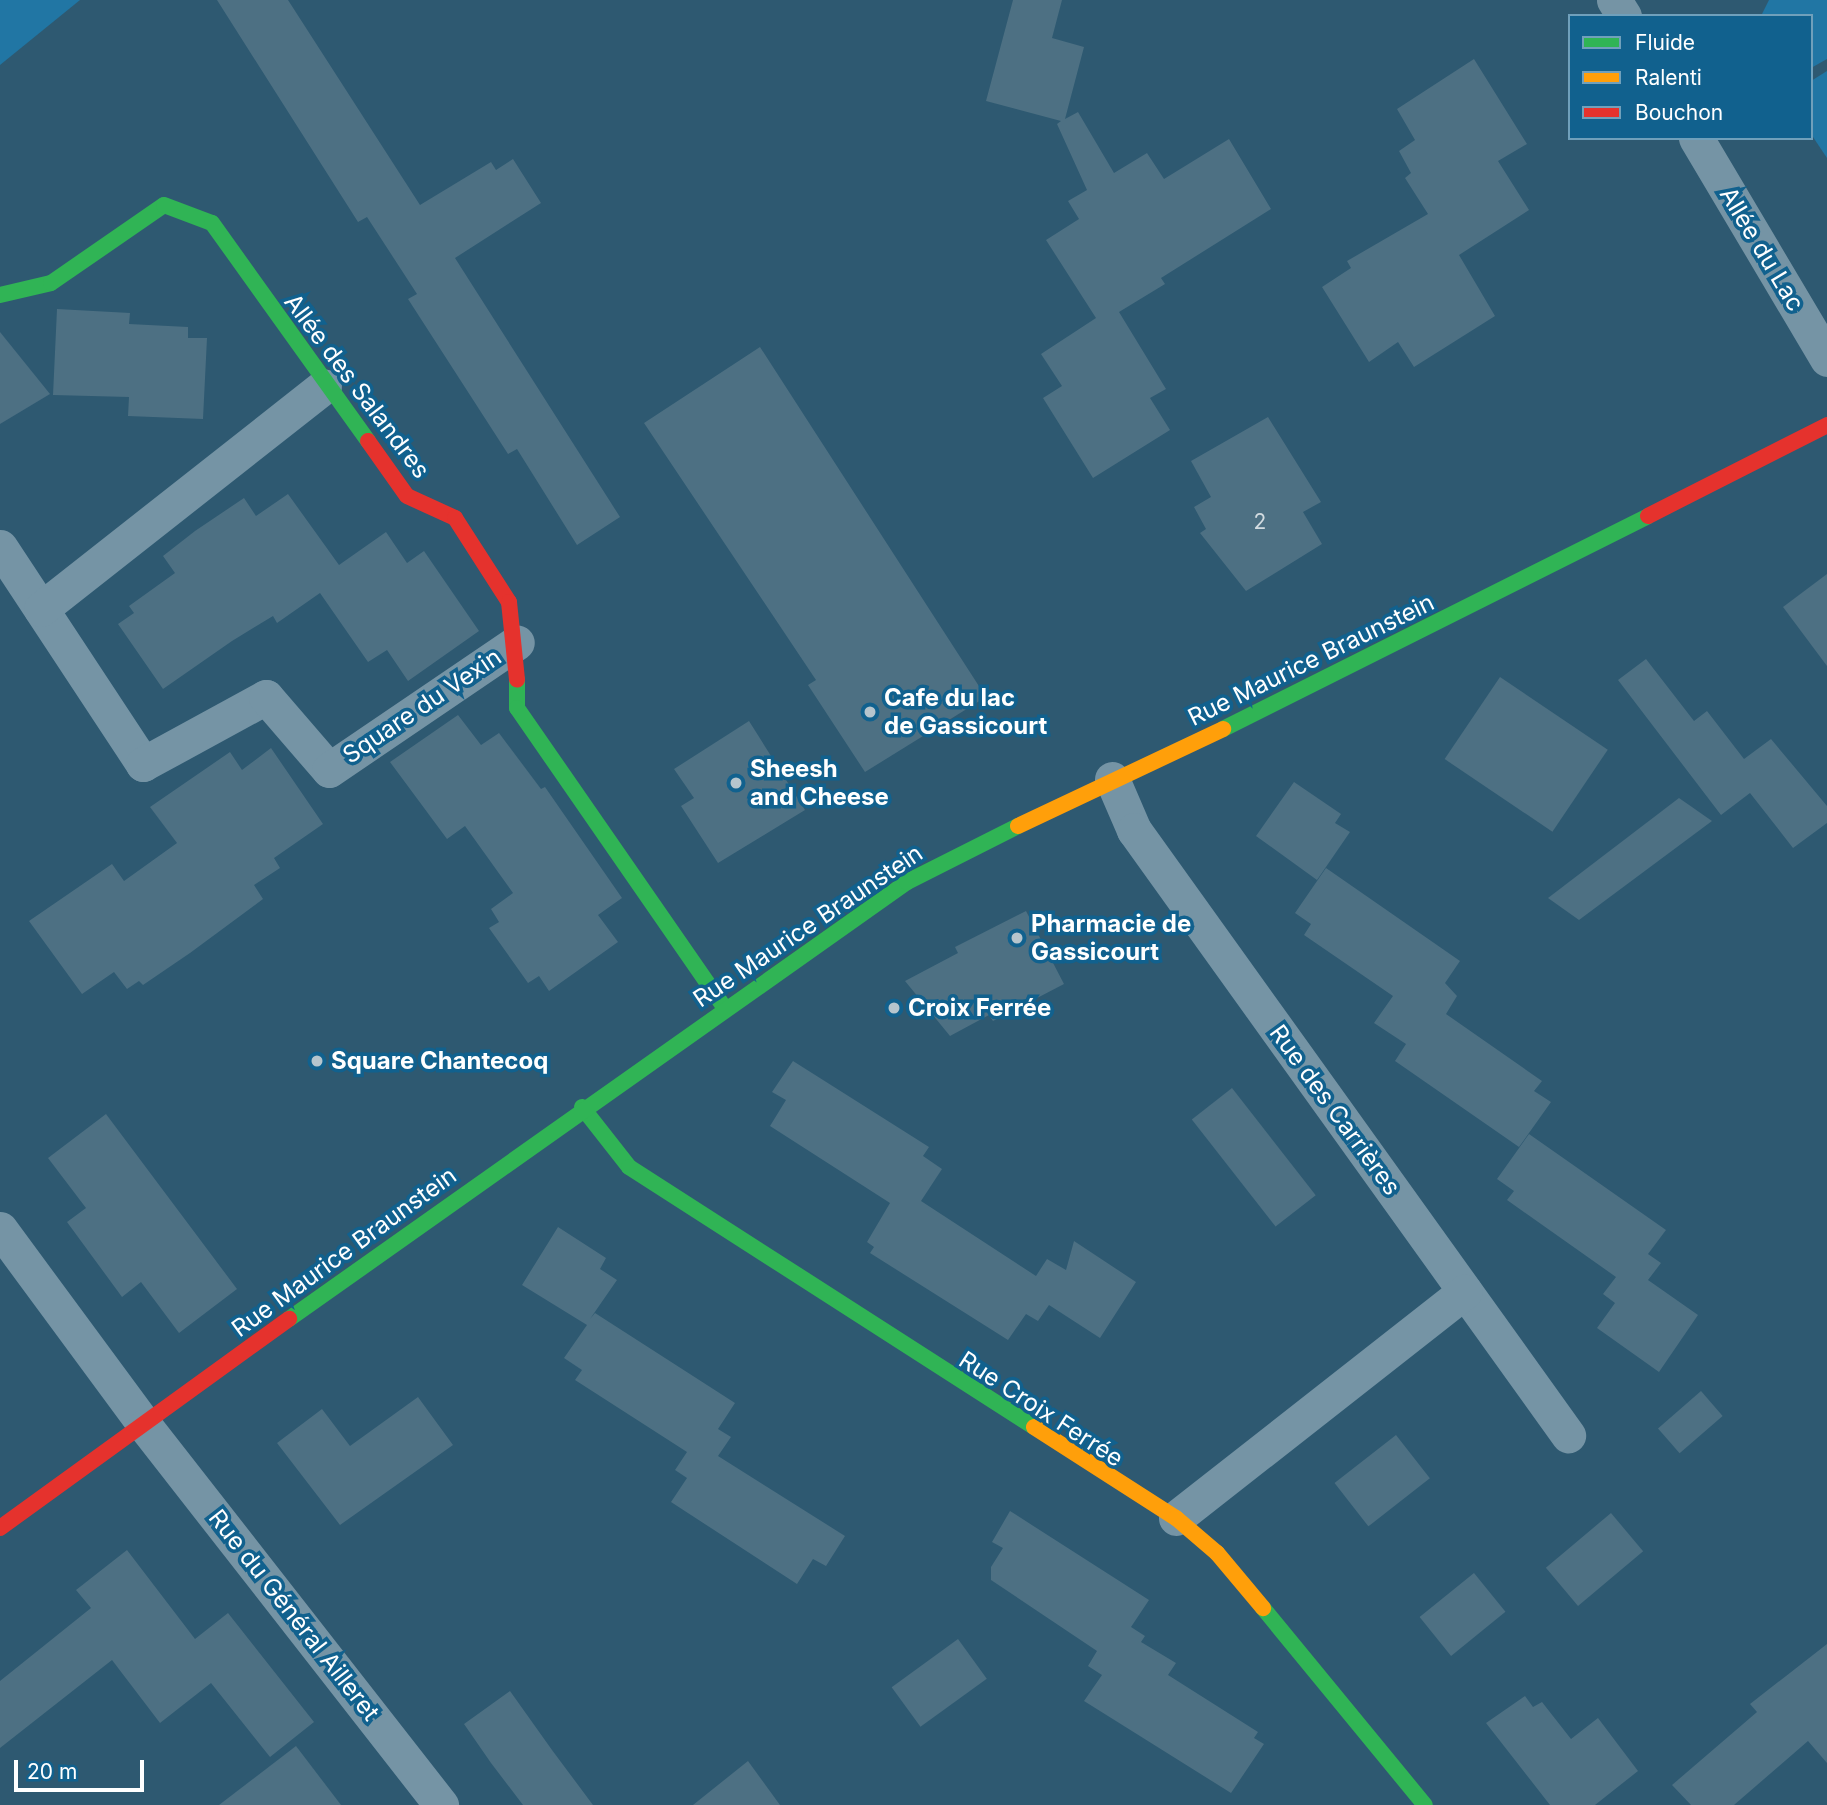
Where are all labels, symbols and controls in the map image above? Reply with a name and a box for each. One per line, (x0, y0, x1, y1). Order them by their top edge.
legend (1568, 14, 1813, 140)
text: Fluide (1635, 30, 1695, 55)
text: Ralenti (1635, 65, 1702, 90)
text: Bouchon (1635, 100, 1723, 125)
street label: Allée du Lac (1714, 182, 1810, 316)
street label: Allée des Salandres (278, 288, 436, 484)
house number: 2 (1254, 509, 1266, 535)
street label: Rue Maurice Braunstein (1183, 588, 1439, 732)
street label: Square du Vexin (337, 642, 507, 770)
place label: Cafe du lac de Gassicourt (884, 684, 1047, 740)
marker: Cafe du lac de Gassicourt (862, 704, 878, 720)
place label: Sheesh and Cheese (750, 755, 889, 811)
marker: Sheesh and Cheese (728, 775, 744, 791)
street label: Rue Maurice Braunstein (688, 838, 928, 1014)
place label: Pharmacie de Gassicourt (1031, 910, 1191, 966)
marker: Pharmacie de Gassicourt (1009, 930, 1025, 946)
place label: Croix Ferrée (908, 994, 1051, 1022)
marker: Croix Ferrée (886, 1000, 902, 1016)
street label: Rue des Carrières (1264, 1019, 1406, 1201)
place label: Square Chantecoq (331, 1047, 548, 1075)
marker: Square Chantecoq (309, 1053, 325, 1069)
street label: Rue Maurice Braunstein (226, 1161, 462, 1343)
street label: Rue Croix Ferrée (954, 1345, 1128, 1473)
street label: Rue du Général Ailleret (203, 1504, 385, 1726)
scale bar (18, 1745, 147, 1789)
text: 20 m (27, 1759, 77, 1784)

